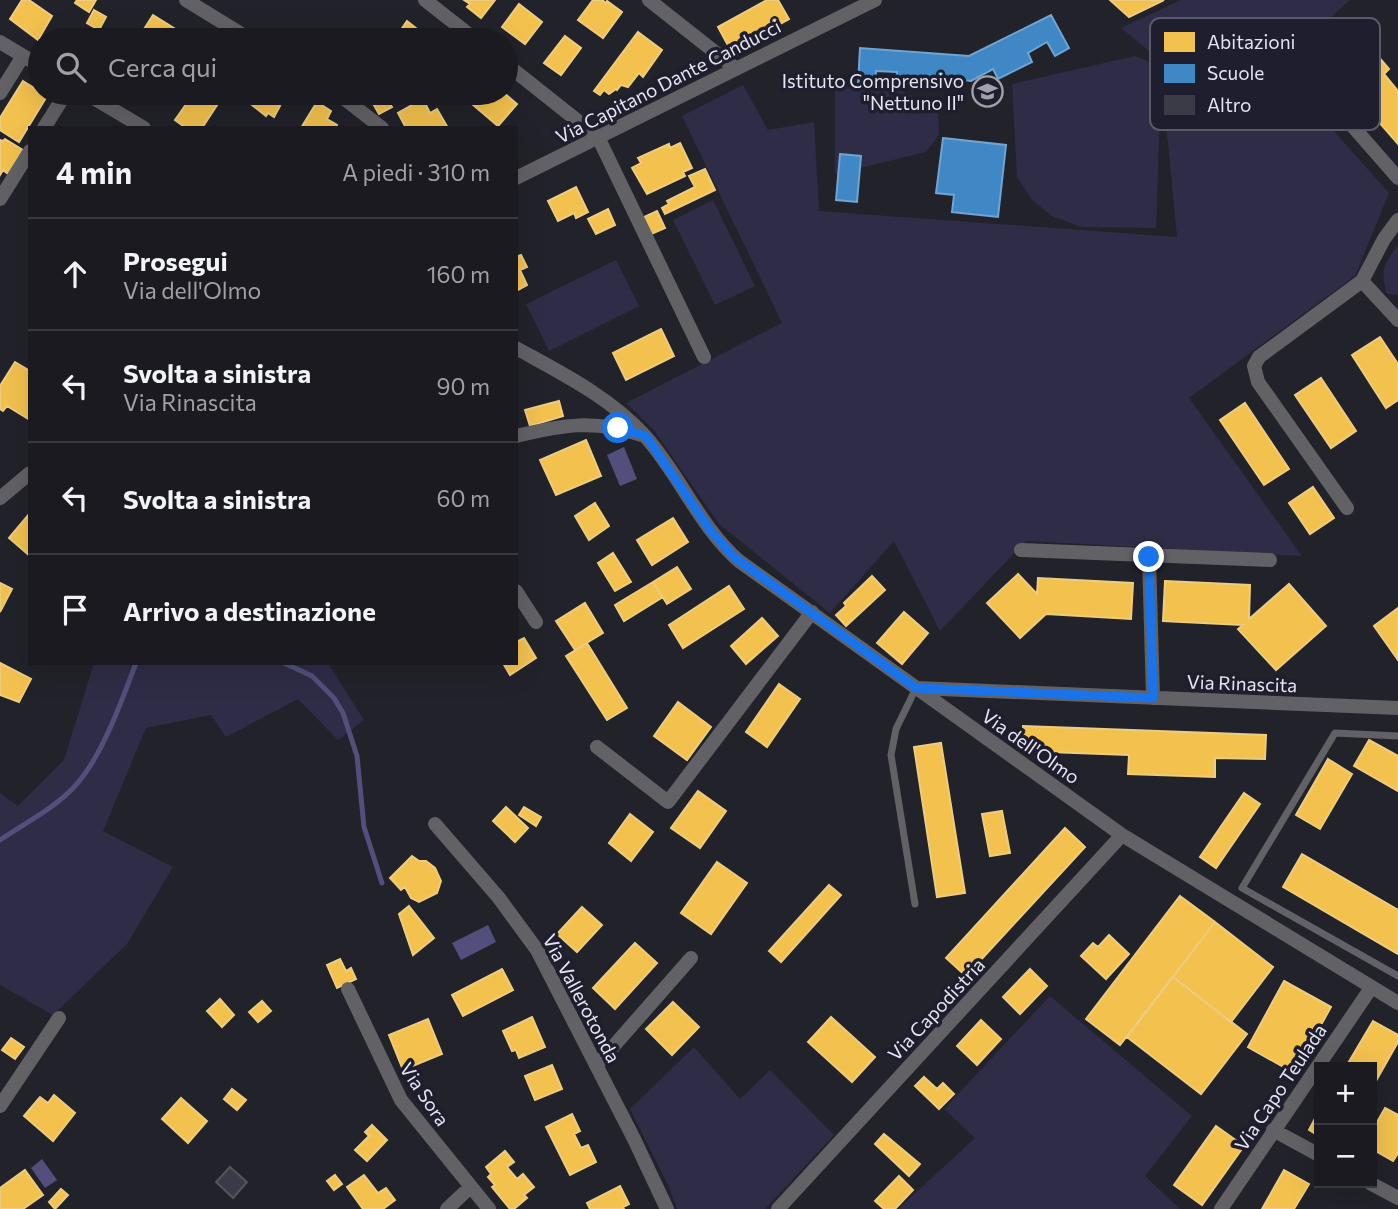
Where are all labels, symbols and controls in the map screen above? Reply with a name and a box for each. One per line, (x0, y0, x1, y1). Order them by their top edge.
street label: Via Capitano Dante Canducci (552, 14, 784, 148)
legend (1150, 18, 1380, 130)
search box (28, 28, 518, 105)
text: Abitazioni (1207, 30, 1295, 53)
icon: search (52, 48, 90, 86)
text: Cerca qui (108, 51, 217, 82)
text: Scuole (1207, 61, 1264, 84)
place label: Istituto Comprensivo "Nettuno II" (782, 69, 964, 114)
school or university icon: Istituto Comprensivo "Nettuno II" (970, 74, 1004, 108)
text: Altro (1207, 93, 1251, 116)
text: 4 min (56, 153, 132, 190)
text: A piedi · 310 m (342, 158, 490, 186)
text: Prosegui (123, 245, 228, 276)
icon: ahead (56, 255, 94, 293)
text: 160 m (427, 260, 490, 288)
text: Via dell'Olmo (123, 276, 261, 304)
text: Svolta a sinistra (123, 357, 311, 388)
icon: left (56, 367, 94, 405)
text: 90 m (437, 372, 490, 400)
text: Via Rinascita (123, 388, 257, 416)
route start (602, 412, 633, 443)
icon: left (56, 479, 94, 517)
text: Svolta a sinistra (123, 483, 311, 514)
text: 60 m (437, 484, 490, 512)
route end (1133, 541, 1164, 572)
icon: arrive (56, 591, 94, 629)
text: Arrivo a destinazione (123, 595, 376, 626)
street label: Via Rinascita (1186, 670, 1298, 696)
street label: Via dell'Olmo (978, 704, 1084, 788)
street label: Via Vallerotonda (538, 930, 626, 1066)
street label: Via Capodistria (883, 953, 989, 1065)
street label: Via Capo Teulada (1229, 1019, 1331, 1155)
street label: Via Sora (396, 1058, 454, 1130)
map controls (1314, 1062, 1377, 1188)
button: + (1314, 1062, 1377, 1125)
button: − (1314, 1125, 1377, 1188)

